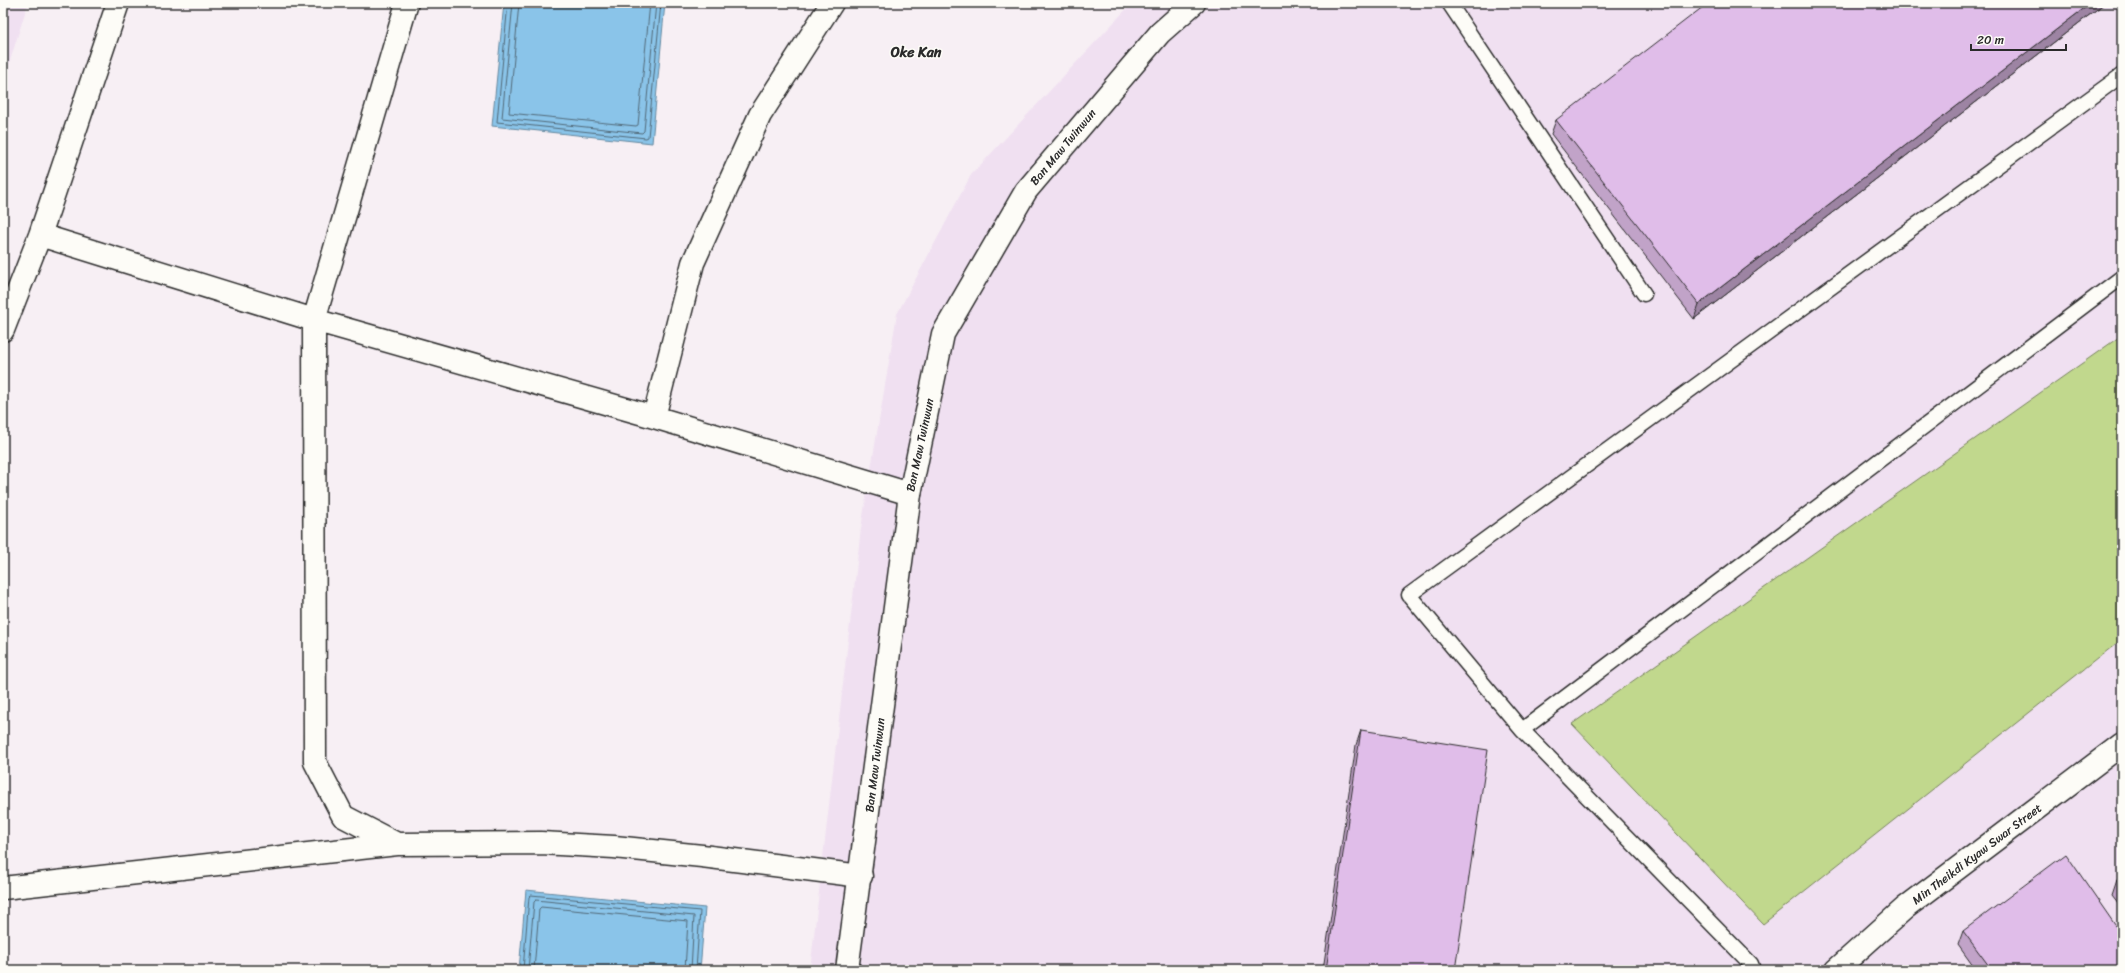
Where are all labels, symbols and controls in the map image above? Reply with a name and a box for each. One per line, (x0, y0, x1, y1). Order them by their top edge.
scale bar (1971, 26, 2066, 52)
text: 20 m (1977, 29, 2004, 51)
district label: Oke Kan (890, 40, 942, 65)
street label: Ban Maw Twinwun (1024, 103, 1102, 190)
street label: Ban Maw Twinwun (899, 396, 941, 494)
street label: Ban Maw Twinwun (858, 716, 892, 814)
street label: Min Theikdi Kyaw Swar Street (1907, 798, 2047, 910)

